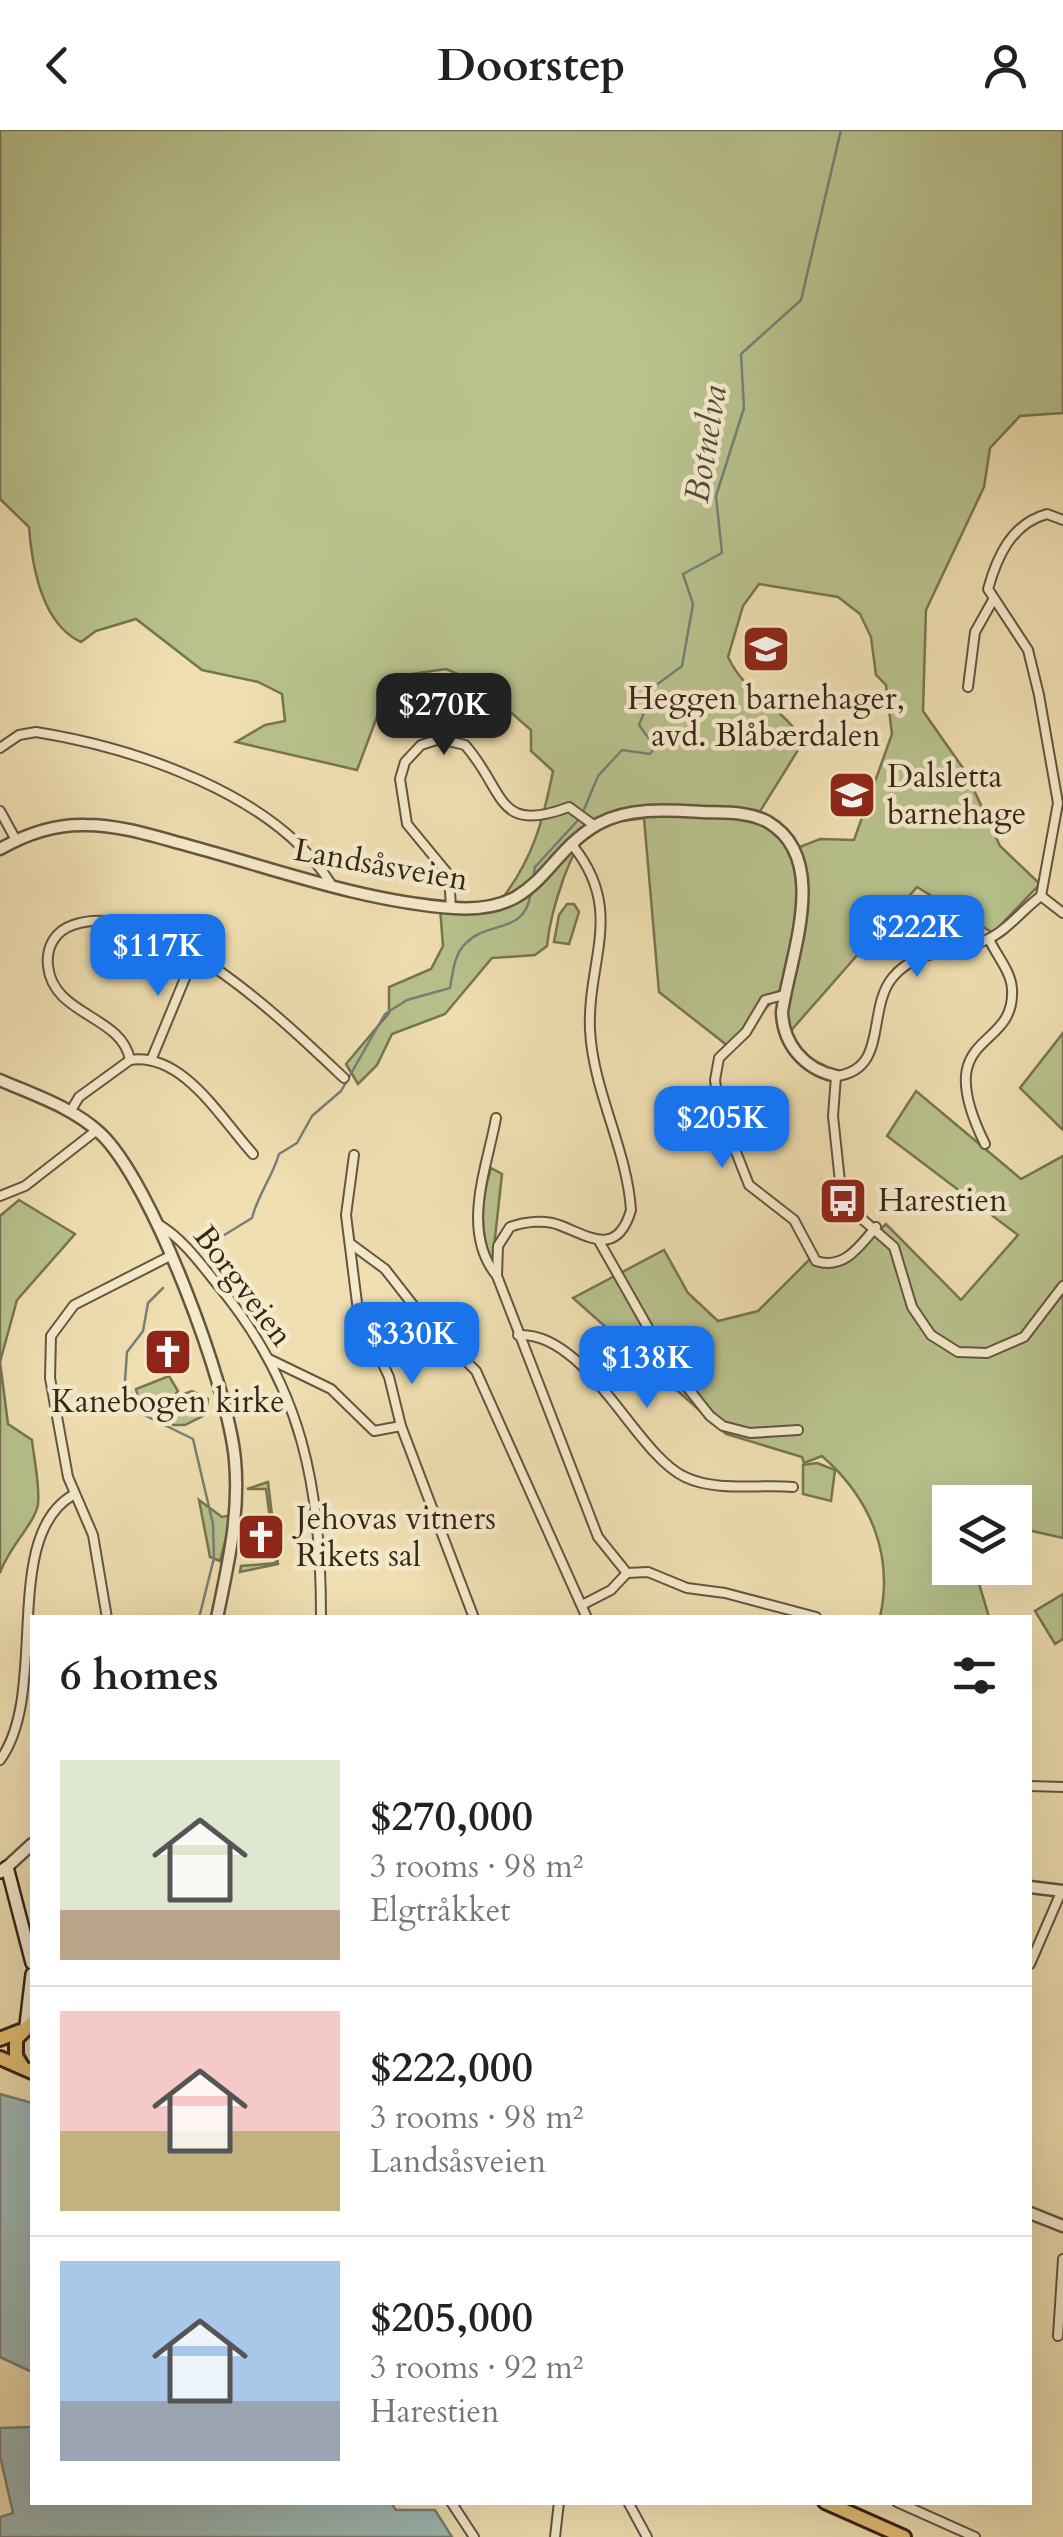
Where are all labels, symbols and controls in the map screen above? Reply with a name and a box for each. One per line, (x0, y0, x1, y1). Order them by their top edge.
text: Doorstep (437, 35, 626, 96)
icon: back (30, 38, 85, 93)
icon: person (978, 38, 1033, 93)
water label: Botnelva (673, 382, 739, 506)
school or university icon: Heggen barnehager, avd. Blåbærdalen (740, 623, 792, 675)
pin: $270K (374, 673, 514, 758)
place label: Heggen barnehager, avd. Blåbærdalen (627, 677, 905, 758)
text: $270K (398, 683, 490, 727)
place label: Dalsletta barnehage (887, 755, 1026, 836)
school or university icon: Dalsletta barnehage (826, 769, 878, 821)
street label: Landsåsveien (290, 828, 472, 902)
pin: $222K (847, 895, 987, 980)
text: $222K (871, 905, 963, 949)
pin: $117K (88, 914, 228, 999)
text: $117K (112, 924, 204, 968)
pin: $205K (652, 1086, 792, 1171)
text: $205K (676, 1096, 768, 1140)
bus stop icon: Harestien (817, 1175, 869, 1227)
place label: Harestien (878, 1179, 1007, 1223)
street label: Borgveien (183, 1216, 303, 1356)
pin: $330K (342, 1302, 482, 1387)
text: $330K (366, 1312, 458, 1356)
church icon: Kanebogen kirke (142, 1326, 194, 1378)
pin: $138K (577, 1326, 717, 1411)
text: $138K (601, 1336, 693, 1380)
place label: Kanebogen kirke (51, 1380, 285, 1424)
map controls (932, 1485, 1032, 1585)
button: layers (932, 1485, 1032, 1585)
place label: Jehovas vitners Rikets sal (292, 1497, 496, 1578)
church icon: Jehovas vitners Rikets sal (235, 1511, 287, 1563)
text: 6 homes (60, 1647, 218, 1704)
icon: filters (947, 1648, 1002, 1703)
text: $270,000 (370, 1788, 533, 1845)
icon: home (140, 1800, 260, 1920)
text: 3 rooms · 98 m² (370, 1845, 583, 1889)
text: Elgtråkket (370, 1889, 510, 1933)
text: $222,000 (370, 2039, 533, 2096)
icon: home (140, 2051, 260, 2171)
text: 3 rooms · 98 m² (370, 2096, 583, 2140)
text: Landsåsveien (370, 2140, 546, 2184)
text: $205,000 (370, 2289, 533, 2346)
icon: home (140, 2301, 260, 2421)
text: 3 rooms · 92 m² (370, 2346, 583, 2390)
text: Harestien (370, 2390, 499, 2434)

